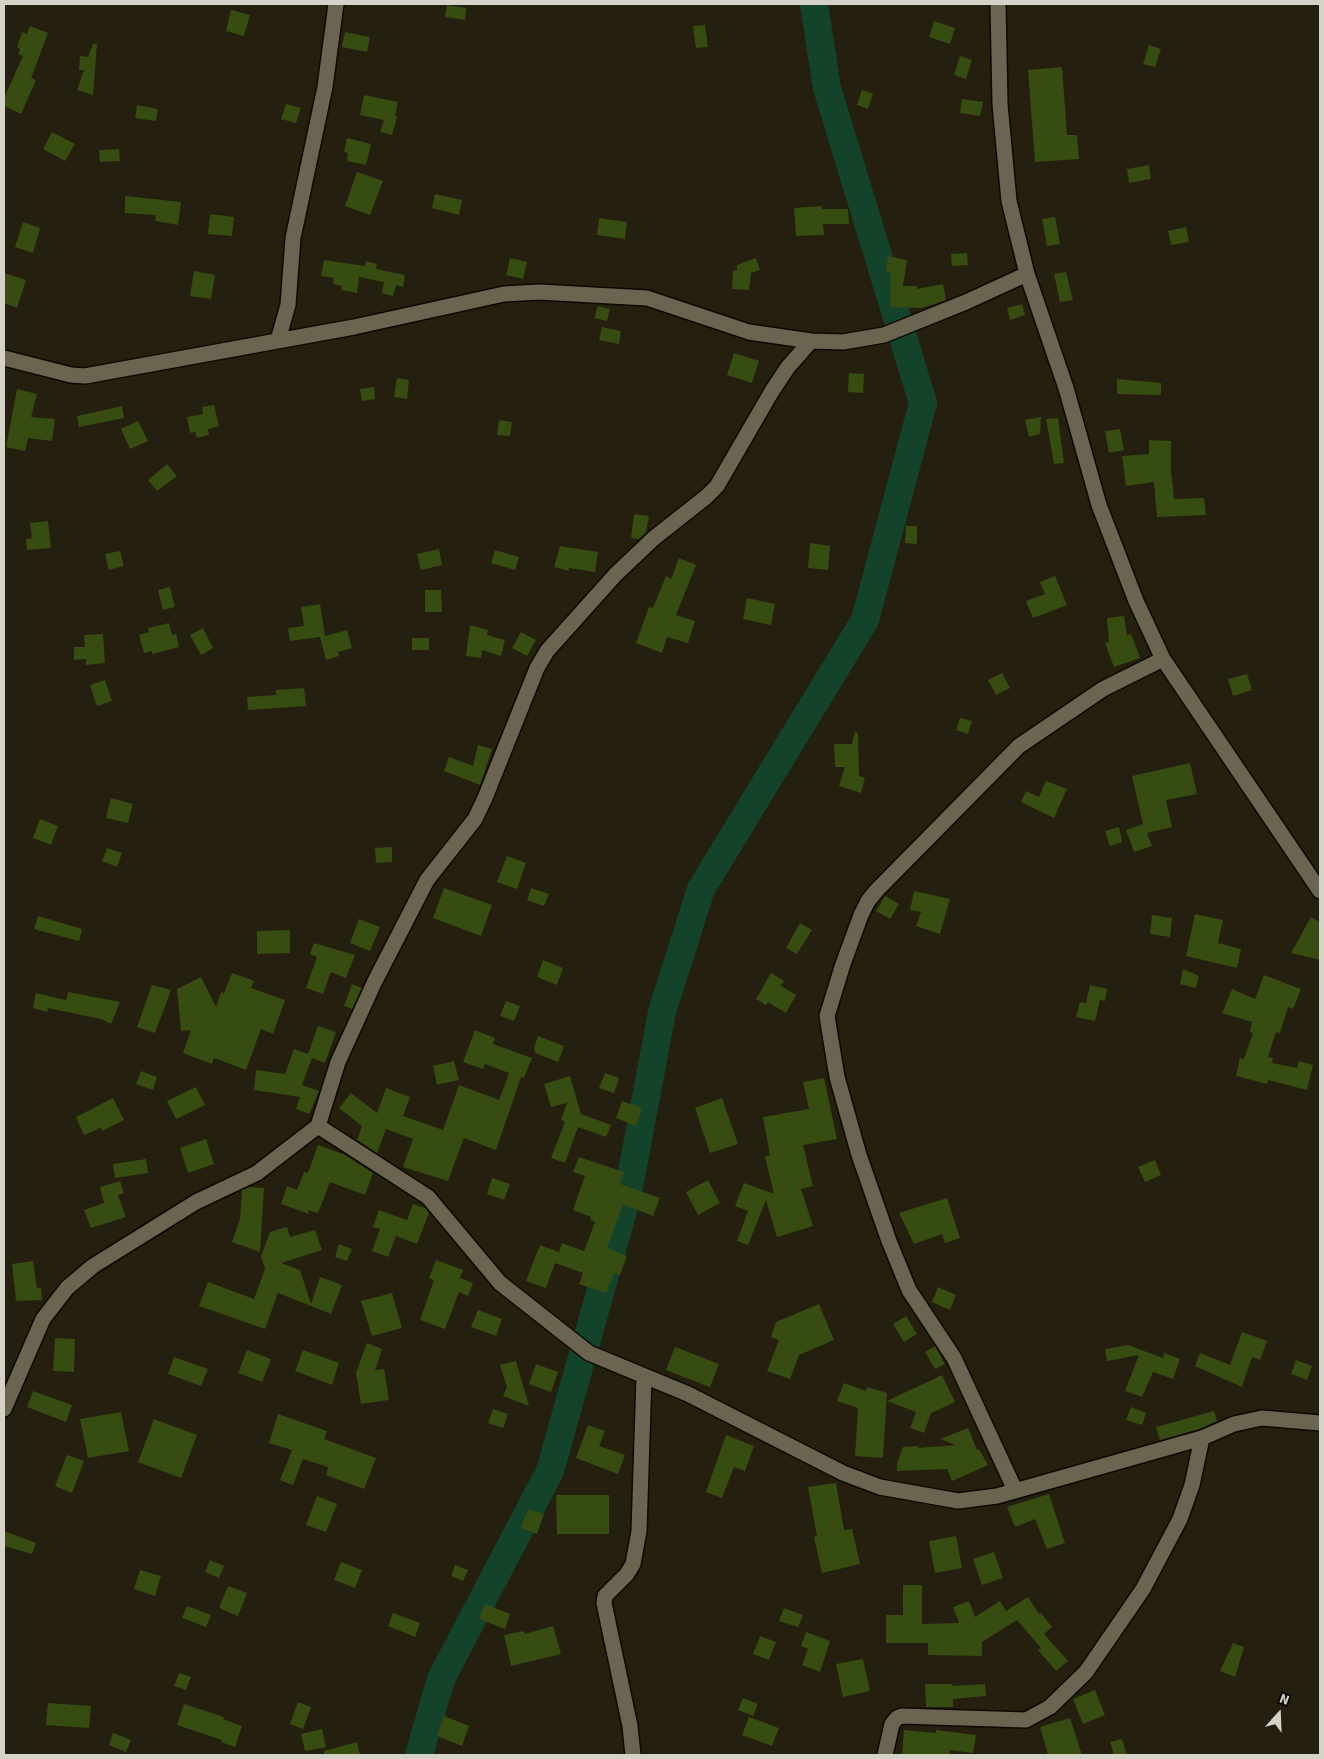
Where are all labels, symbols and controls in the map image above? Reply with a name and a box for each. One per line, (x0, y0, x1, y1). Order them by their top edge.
north arrow (1254, 1689, 1304, 1739)
text: N (1276, 1689, 1292, 1711)

